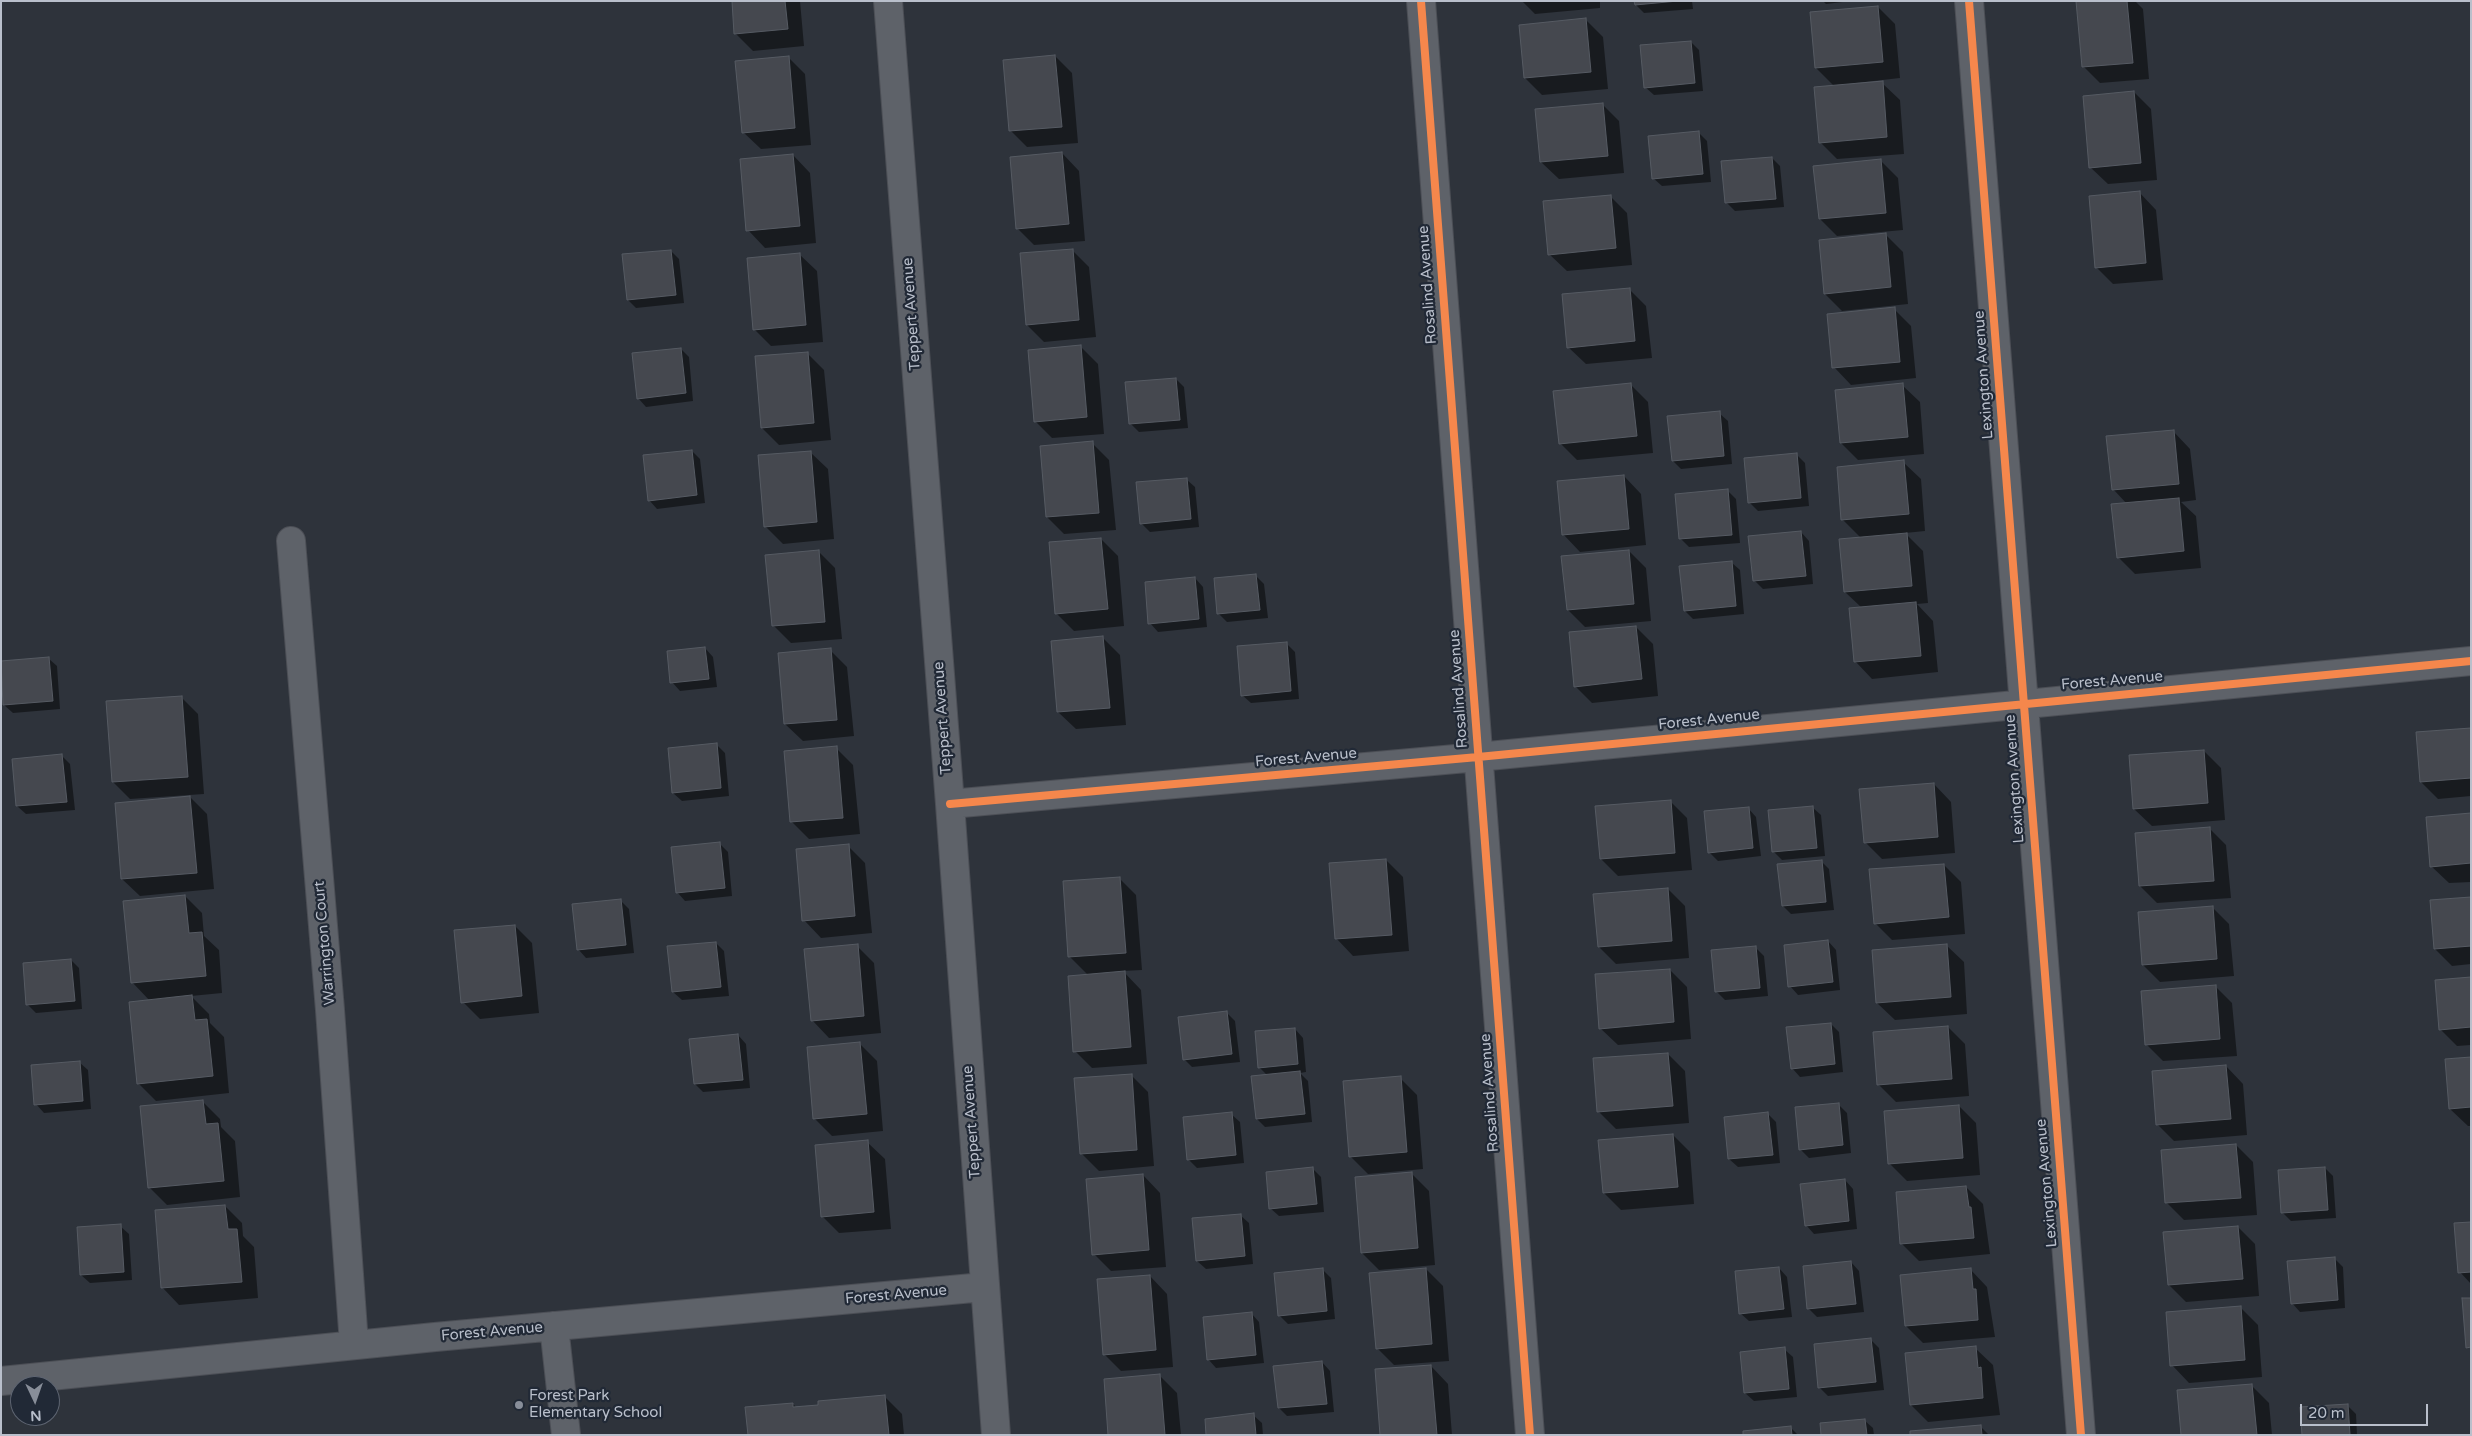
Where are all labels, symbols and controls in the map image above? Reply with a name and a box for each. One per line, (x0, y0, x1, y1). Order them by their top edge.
street label: Rosalind Avenue (1415, 225, 1441, 345)
street label: Teppert Avenue (899, 257, 925, 371)
street label: Lexington Avenue (1971, 310, 1997, 440)
street label: Rosalind Avenue (1446, 629, 1472, 749)
street label: Teppert Avenue (930, 661, 956, 775)
street label: Forest Avenue (2060, 668, 2164, 694)
street label: Forest Avenue (1657, 706, 1761, 734)
street label: Lexington Avenue (2002, 714, 2028, 844)
street label: Forest Avenue (1254, 745, 1358, 771)
street label: Warrington Court (311, 880, 339, 1006)
street label: Rosalind Avenue (1477, 1033, 1503, 1153)
street label: Teppert Avenue (959, 1065, 985, 1179)
street label: Lexington Avenue (2032, 1118, 2062, 1248)
street label: Forest Avenue (844, 1282, 948, 1308)
street label: Forest Avenue (440, 1319, 544, 1345)
north arrow (10, 1376, 60, 1426)
place label: Forest Park Elementary School (529, 1387, 662, 1422)
scale bar (2302, 1394, 2430, 1426)
marker: Forest Park Elementary School (513, 1399, 525, 1411)
text: 20 m (2308, 1404, 2345, 1422)
text: N (30, 1407, 42, 1424)

